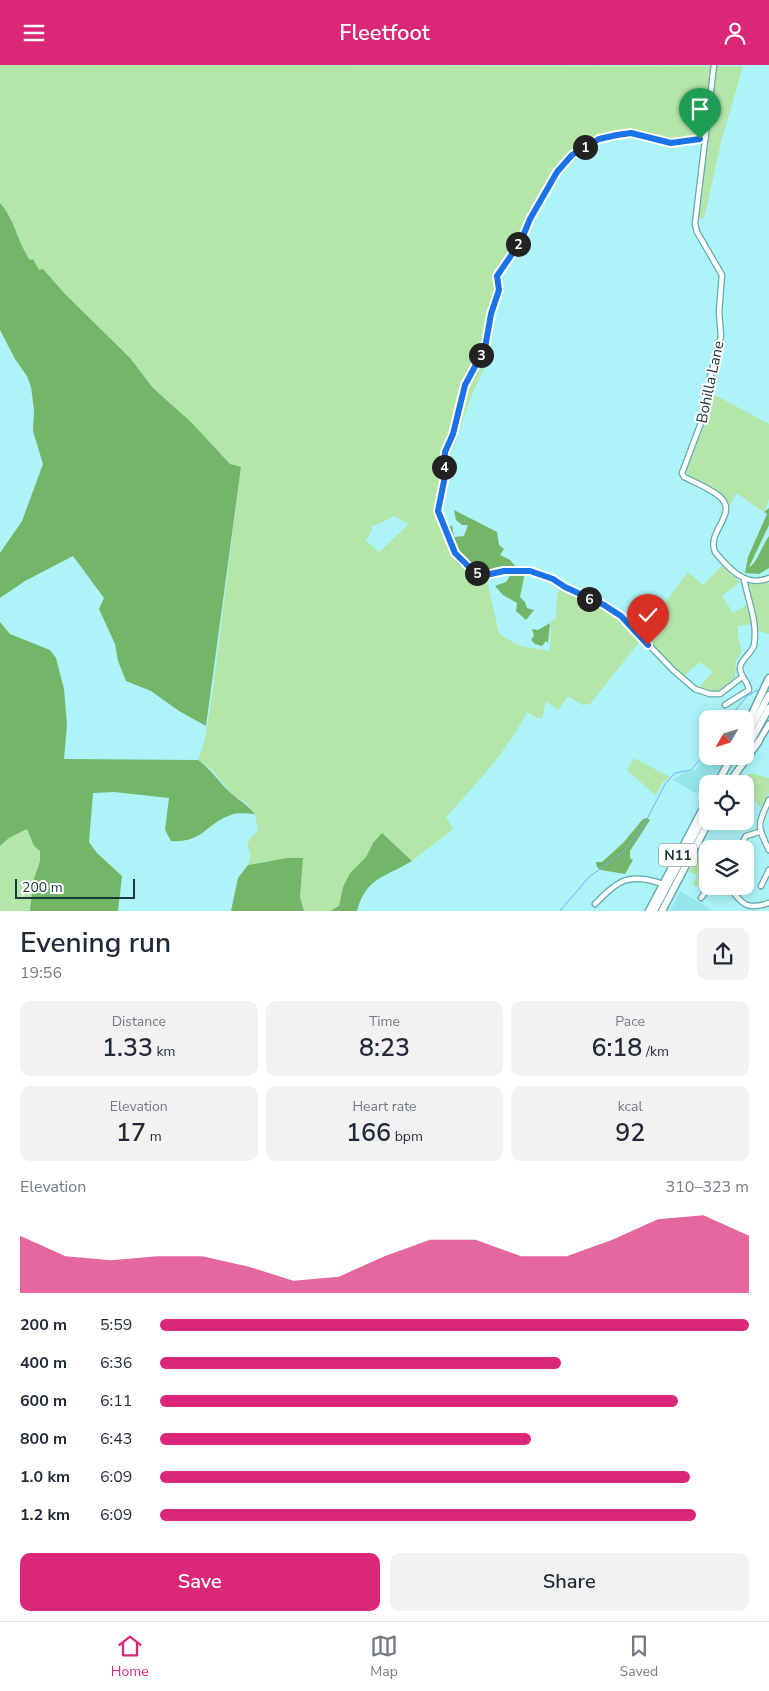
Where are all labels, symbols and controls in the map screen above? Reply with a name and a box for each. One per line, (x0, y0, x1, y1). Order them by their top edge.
text: Fleetfoot (339, 18, 430, 48)
icon: menu (20, 19, 48, 47)
icon: person (721, 19, 749, 47)
pin (679, 88, 721, 139)
icon: arrive (686, 95, 714, 123)
pin: 1 (572, 135, 598, 159)
text: 1 (581, 138, 590, 157)
pin: 2 (506, 231, 530, 257)
text: 2 (514, 235, 523, 254)
street label: Bohilla Lane (692, 339, 728, 425)
pin: 3 (468, 343, 494, 367)
text: 3 (477, 346, 486, 365)
pin: 4 (432, 455, 456, 479)
text: 4 (440, 458, 449, 477)
pin: 5 (464, 561, 490, 585)
text: 5 (473, 564, 482, 583)
pin: 6 (576, 587, 602, 611)
text: 6 (585, 590, 594, 609)
pin (627, 594, 669, 645)
icon: check (634, 601, 662, 629)
north arrow (699, 710, 754, 765)
map controls (699, 710, 754, 895)
button: locate (699, 775, 754, 830)
button: layers (699, 840, 754, 895)
road number: N11 (659, 843, 697, 867)
scale bar (15, 876, 135, 899)
text: 200 m (22, 878, 63, 897)
text: Evening run (20, 924, 171, 962)
button: share (697, 928, 749, 980)
text: 19:56 (20, 962, 62, 984)
text: Distance (112, 1012, 166, 1031)
text: Time (369, 1012, 400, 1031)
text: Pace (615, 1012, 645, 1031)
text: 1.33 (102, 1031, 153, 1065)
text: 8:23 (359, 1031, 410, 1065)
text: 6:18 (591, 1031, 642, 1065)
text: km (153, 1042, 176, 1061)
text: /km (642, 1042, 669, 1061)
text: Elevation (110, 1097, 168, 1116)
text: Heart rate (352, 1097, 417, 1116)
text: kcal (618, 1097, 643, 1116)
text: 17 (116, 1116, 146, 1150)
text: 166 (346, 1116, 391, 1150)
text: 92 (615, 1116, 645, 1150)
text: m (146, 1127, 162, 1146)
text: bpm (391, 1127, 423, 1146)
text: Elevation (20, 1176, 86, 1198)
text: 310–323 m (666, 1176, 749, 1198)
text: 200 m (20, 1314, 67, 1336)
text: 5:59 (100, 1314, 132, 1336)
text: 400 m (20, 1352, 67, 1374)
text: 6:36 (100, 1352, 132, 1374)
text: 600 m (20, 1390, 67, 1412)
text: 6:11 (100, 1390, 132, 1412)
text: 800 m (20, 1428, 67, 1450)
text: 6:43 (100, 1428, 132, 1450)
text: 1.0 km (20, 1466, 70, 1488)
text: 6:09 (100, 1466, 132, 1488)
text: 1.2 km (20, 1504, 70, 1526)
text: 6:09 (100, 1504, 132, 1526)
button: Save (20, 1553, 380, 1611)
button: Share (390, 1553, 749, 1611)
tab: Home (111, 1632, 149, 1681)
tab: Map (370, 1632, 398, 1681)
tab: Saved (620, 1632, 658, 1681)

